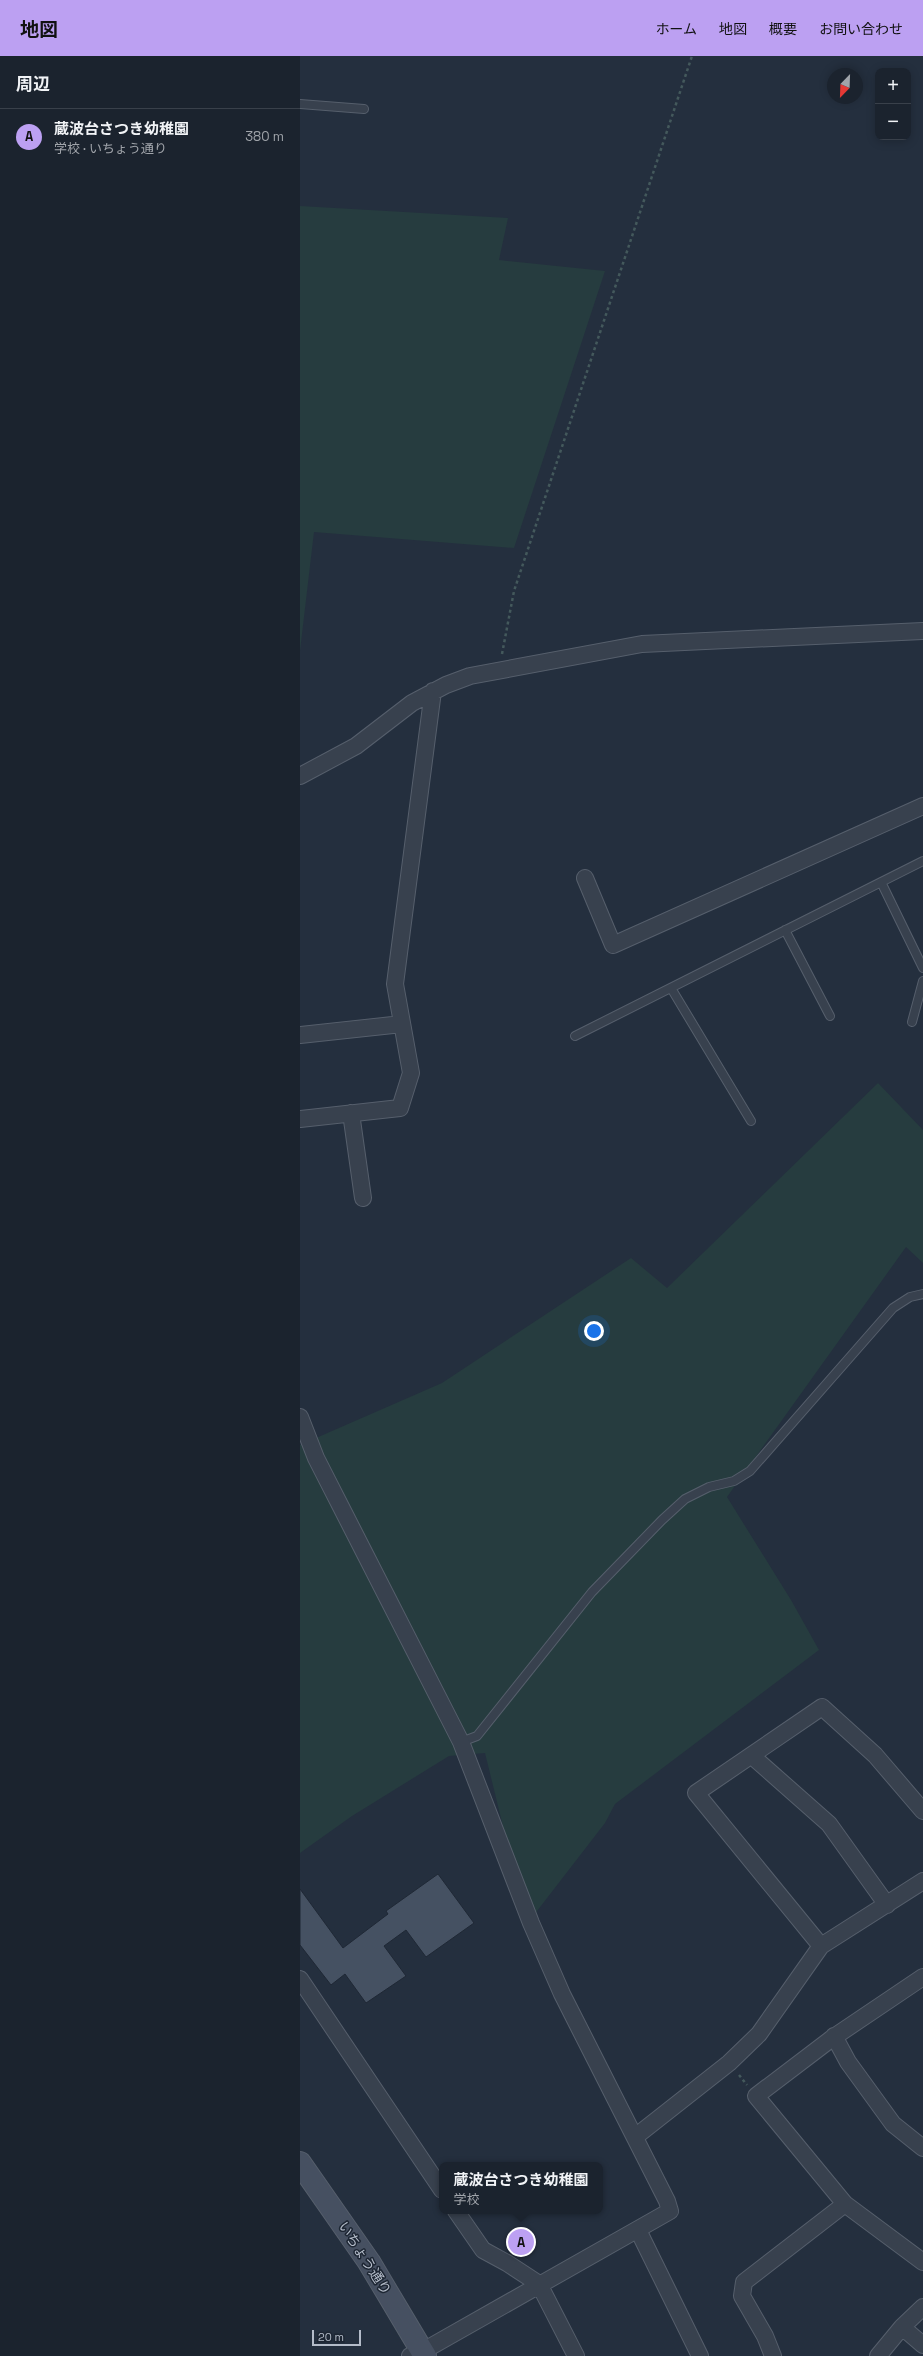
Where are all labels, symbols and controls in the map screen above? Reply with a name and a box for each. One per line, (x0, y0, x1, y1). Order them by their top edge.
text: 地図 (20, 17, 58, 42)
text: ホーム (655, 20, 697, 38)
text: 地図 (719, 20, 747, 38)
text: 概要 (769, 20, 797, 38)
text: お問い合わせ (819, 20, 903, 38)
north arrow (827, 68, 863, 104)
map controls (875, 68, 911, 140)
button: + (875, 68, 911, 104)
text: 周辺 (16, 73, 50, 95)
button: − (875, 104, 911, 140)
text: 蔵波台さつき幼稚園 (54, 119, 189, 138)
text: A (25, 128, 33, 145)
text: 380 m (245, 128, 284, 145)
text: 学校 · いちょう通り (54, 140, 167, 157)
your location (584, 1321, 604, 1341)
popup (439, 2162, 603, 2214)
text: 蔵波台さつき幼稚園 (453, 2170, 589, 2189)
text: 学校 (453, 2191, 480, 2208)
street label: いちょう通り (335, 2218, 395, 2298)
pin: A (508, 2227, 534, 2257)
scale bar (312, 2328, 361, 2347)
text: 20 m (318, 2330, 344, 2344)

